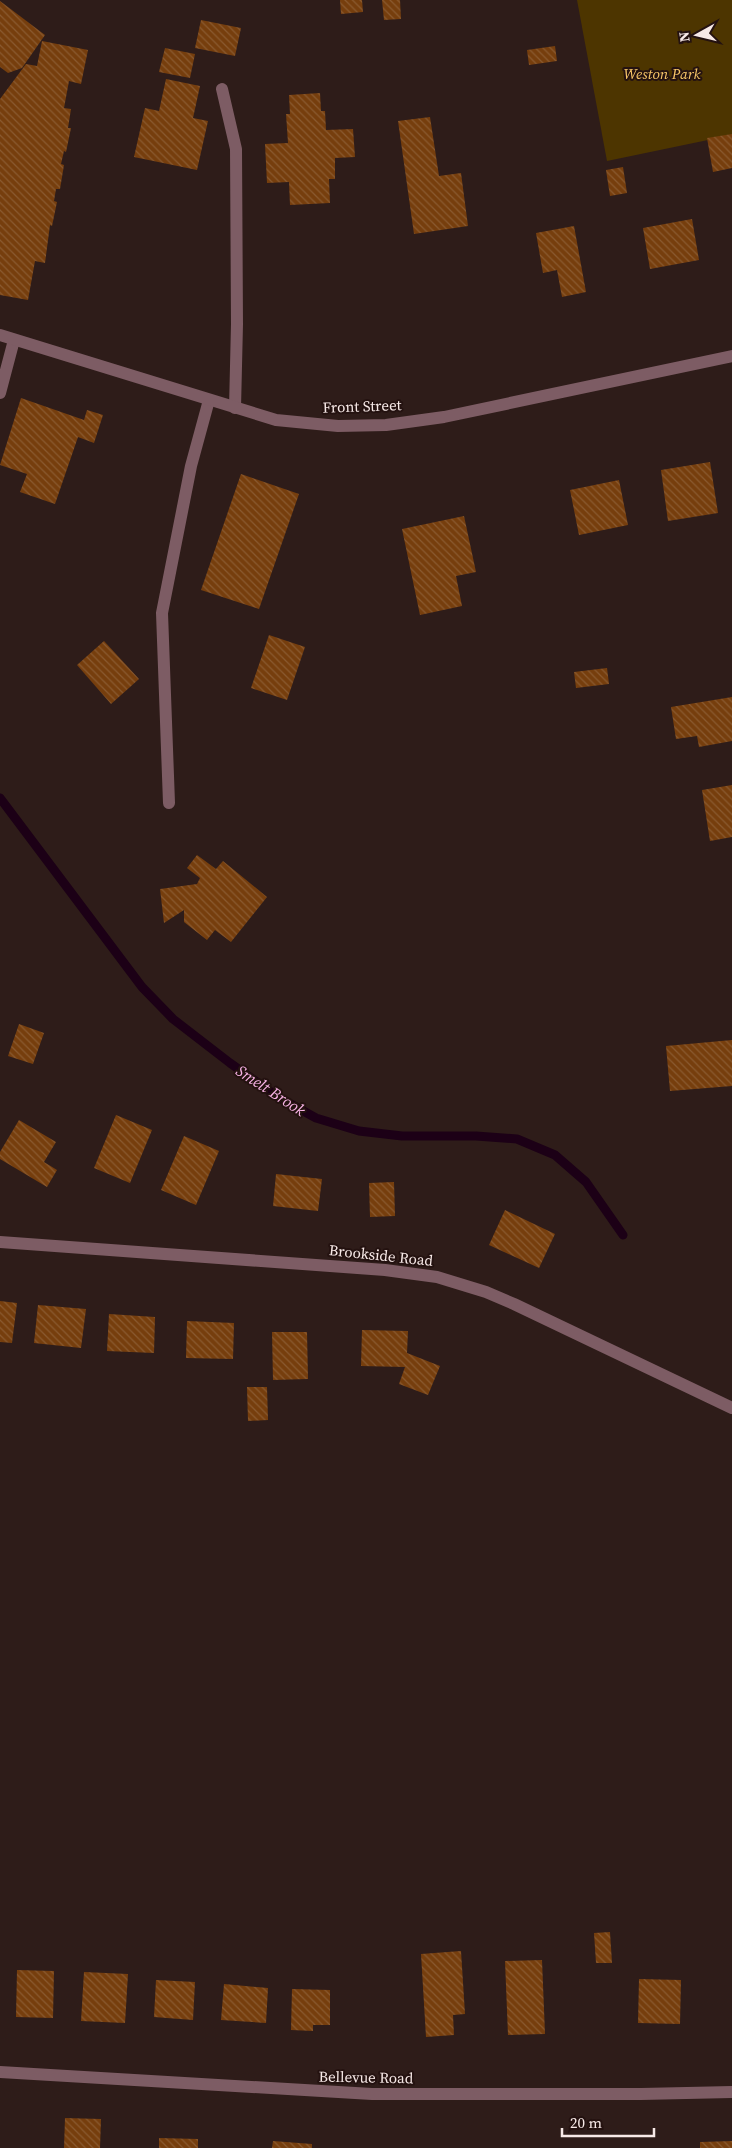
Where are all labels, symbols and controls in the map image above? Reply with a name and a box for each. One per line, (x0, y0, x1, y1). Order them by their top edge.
north arrow (672, 10, 722, 60)
text: N (674, 30, 695, 43)
park label: Weston Park (623, 63, 701, 84)
street label: Front Street (322, 394, 402, 418)
water label: Smelt Brook (232, 1059, 310, 1121)
street label: Brookside Road (328, 1239, 435, 1271)
street label: Bellevue Road (318, 2066, 414, 2088)
scale bar (562, 2106, 654, 2138)
text: 20 m (570, 2112, 602, 2133)

